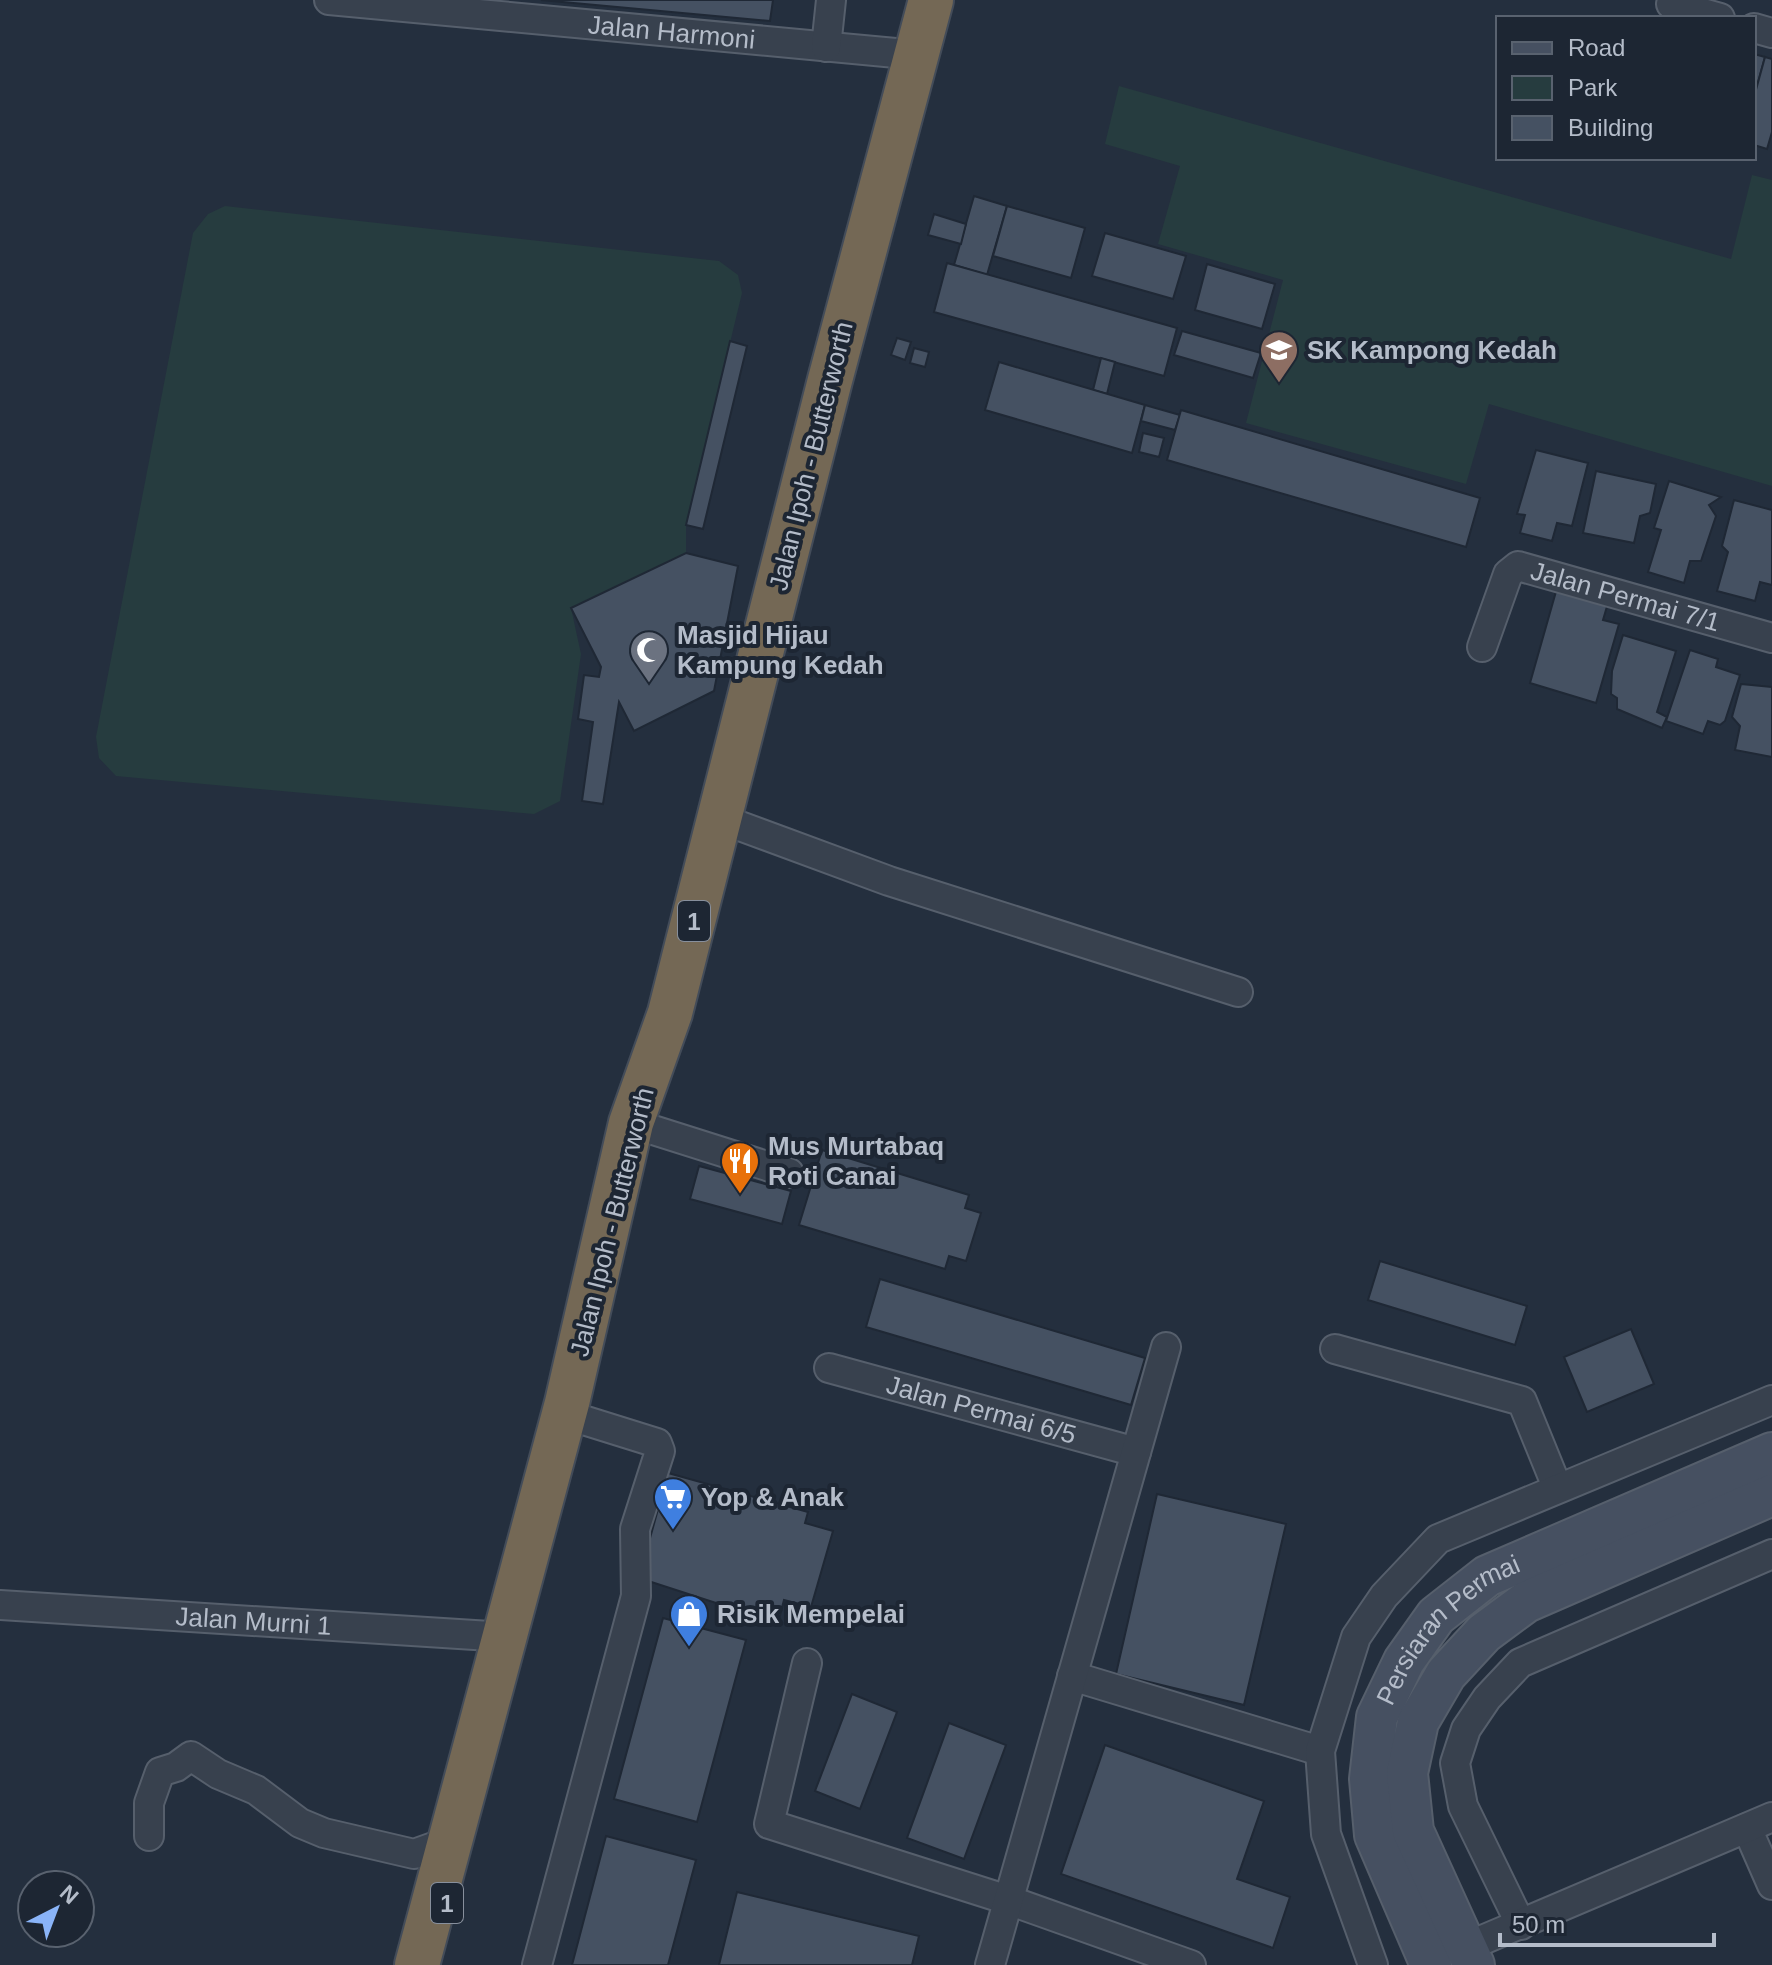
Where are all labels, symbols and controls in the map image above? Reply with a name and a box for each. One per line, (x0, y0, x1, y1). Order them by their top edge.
street label: Jalan Harmoni (587, 9, 756, 55)
legend (1496, 16, 1756, 160)
text: Road (1568, 34, 1625, 61)
text: Park (1568, 74, 1618, 101)
text: Building (1568, 114, 1653, 141)
street label: Jalan Ipoh - Butterworth (763, 318, 859, 594)
school or university icon: SK Kampong Kedah (1258, 329, 1300, 384)
place label: SK Kampong Kedah (1307, 335, 1557, 365)
street label: Jalan Permai 7/1 (1527, 555, 1723, 638)
place label: Masjid Hijau Kampung Kedah (677, 620, 884, 680)
mosque icon: Masjid Hijau Kampung Kedah (628, 629, 670, 684)
road number: 1 (678, 901, 710, 941)
street label: Jalan Ipoh - Butterworth (564, 1084, 660, 1360)
place label: Mus Murtabaq Roti Canai (768, 1131, 944, 1191)
restaurant icon: Mus Murtabaq Roti Canai (719, 1140, 761, 1195)
street label: Jalan Permai 6/5 (883, 1369, 1080, 1450)
supermarket icon: Yop & Anak (652, 1476, 694, 1531)
place label: Yop & Anak (701, 1482, 845, 1512)
street label: Persiaran Permai (1370, 1549, 1524, 1710)
shop icon: Risik Mempelai (668, 1593, 710, 1648)
place label: Risik Mempelai (717, 1599, 905, 1629)
street label: Jalan Murni 1 (175, 1601, 332, 1641)
north arrow (16, 1869, 96, 1949)
text: N (55, 1880, 83, 1909)
road number: 1 (431, 1883, 463, 1923)
scale bar (1500, 1897, 1714, 1947)
text: 50 m (1512, 1911, 1565, 1938)

